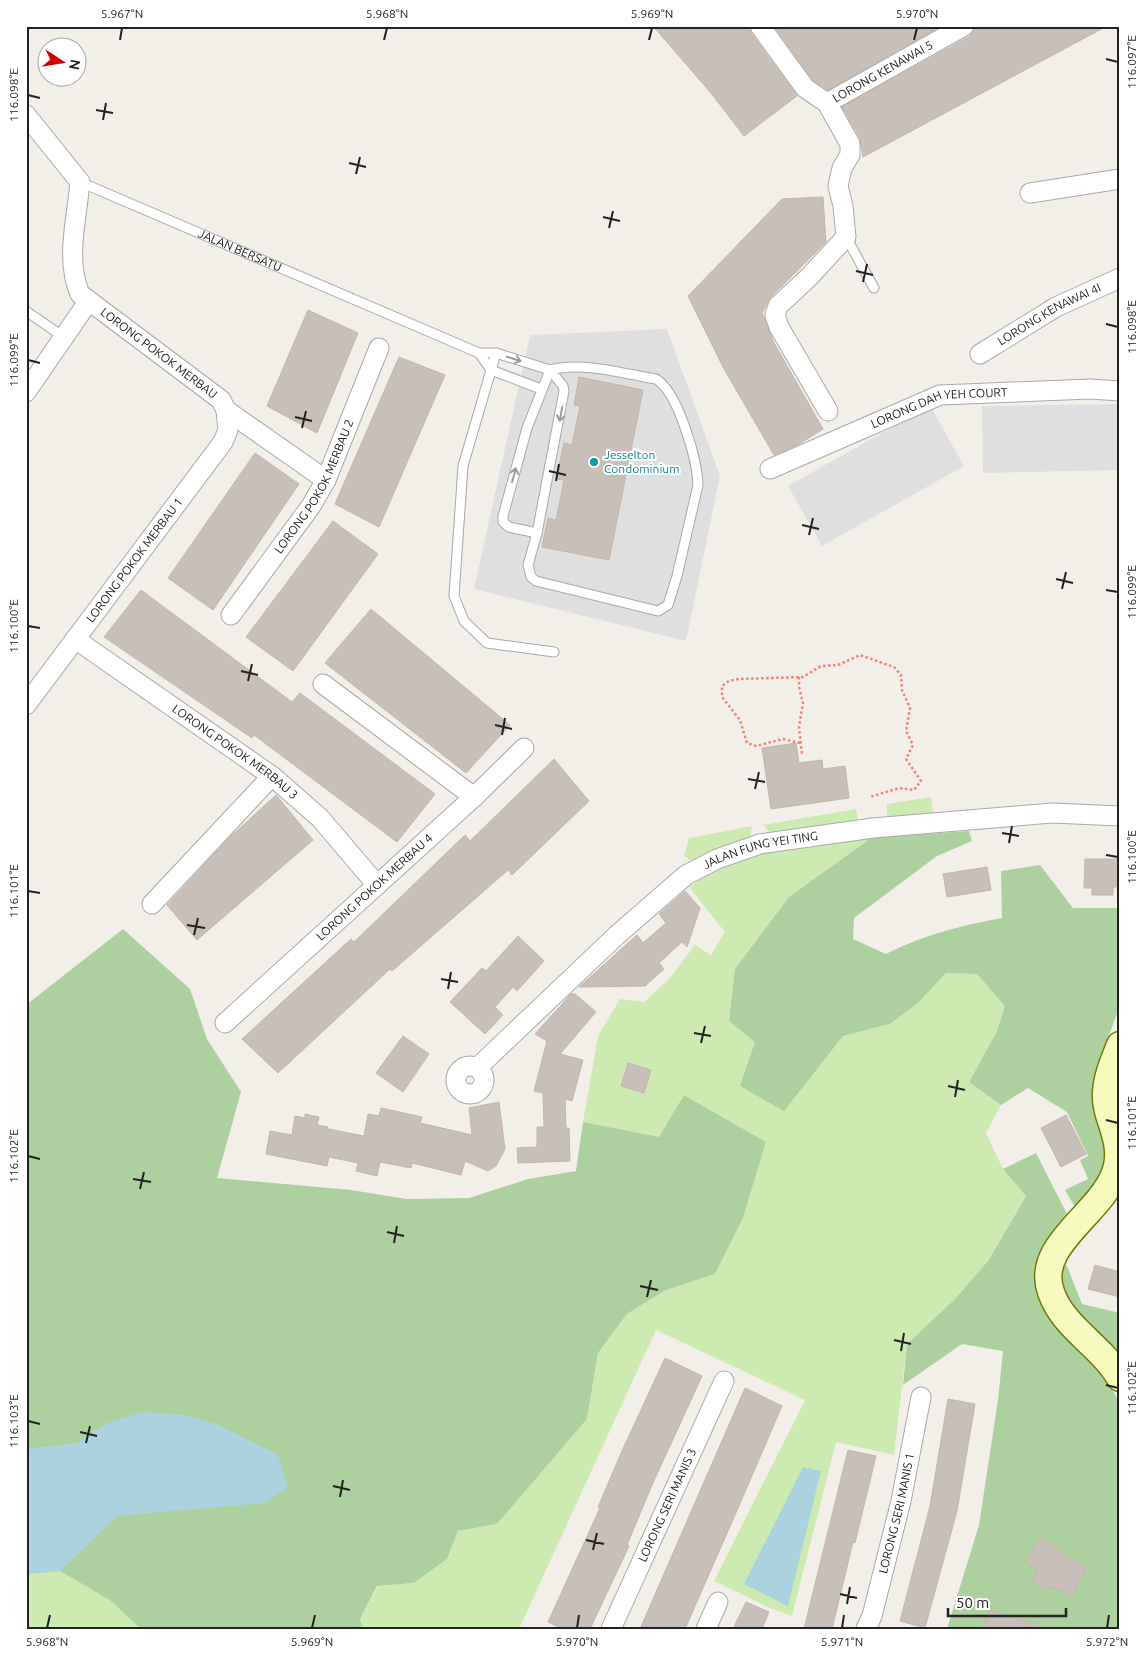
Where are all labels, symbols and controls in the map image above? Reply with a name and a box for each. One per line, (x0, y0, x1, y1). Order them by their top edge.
text: 5.967°N (101, 7, 143, 20)
text: 5.968°N (366, 7, 408, 20)
text: 5.969°N (631, 7, 673, 20)
text: 5.970°N (896, 7, 938, 20)
text: 116.097°E (1125, 35, 1138, 89)
north arrow (38, 38, 88, 88)
street label: LORONG KENAWAI 5 (830, 38, 935, 105)
text: N (66, 58, 84, 71)
text: 116.098°E (7, 68, 20, 122)
street label: JALAN BERSATU (196, 226, 284, 274)
street label: LORONG KENAWAI 4I (995, 281, 1103, 348)
text: 116.098°E (1125, 300, 1138, 354)
street label: LORONG POKOK MERBAU (98, 305, 220, 401)
text: 116.099°E (7, 333, 20, 387)
one-way arrow (505, 355, 521, 364)
street label: LORONG DAH YEH COURT (869, 385, 1008, 430)
one-way arrow (555, 405, 565, 421)
street label: LORONG POKOK MERBAU 2 (272, 417, 356, 556)
place label: Jesselton Condominium (604, 448, 680, 475)
marker: Jesselton Condominium (588, 456, 600, 468)
one-way arrow (510, 467, 519, 483)
street label: LORONG POKOK MERBAU 1 (83, 495, 185, 624)
text: 116.099°E (1125, 565, 1138, 619)
text: 116.100°E (7, 599, 20, 653)
street label: LORONG POKOK MERBAU 3 (170, 702, 301, 802)
street label: JALAN FUNG YEI TING (701, 829, 819, 871)
text: 116.100°E (1125, 830, 1138, 884)
street label: LORONG POKOK MERBAU 4 (314, 831, 435, 943)
text: 116.101°E (7, 864, 20, 918)
text: 116.101°E (1125, 1096, 1138, 1150)
text: 116.102°E (7, 1129, 20, 1183)
text: 116.102°E (1125, 1361, 1138, 1415)
text: 116.103°E (7, 1394, 20, 1448)
street label: LORONG SERI MANIS 3 (635, 1446, 698, 1564)
street label: LORONG SERI MANIS 1 (876, 1452, 916, 1575)
scale bar (948, 1585, 1066, 1617)
text: 50 m (956, 1594, 989, 1611)
text: 5.968°N (26, 1635, 68, 1648)
text: 5.969°N (291, 1635, 333, 1648)
text: 5.970°N (556, 1635, 598, 1648)
text: 5.971°N (821, 1635, 863, 1648)
text: 5.972°N (1086, 1635, 1128, 1648)

